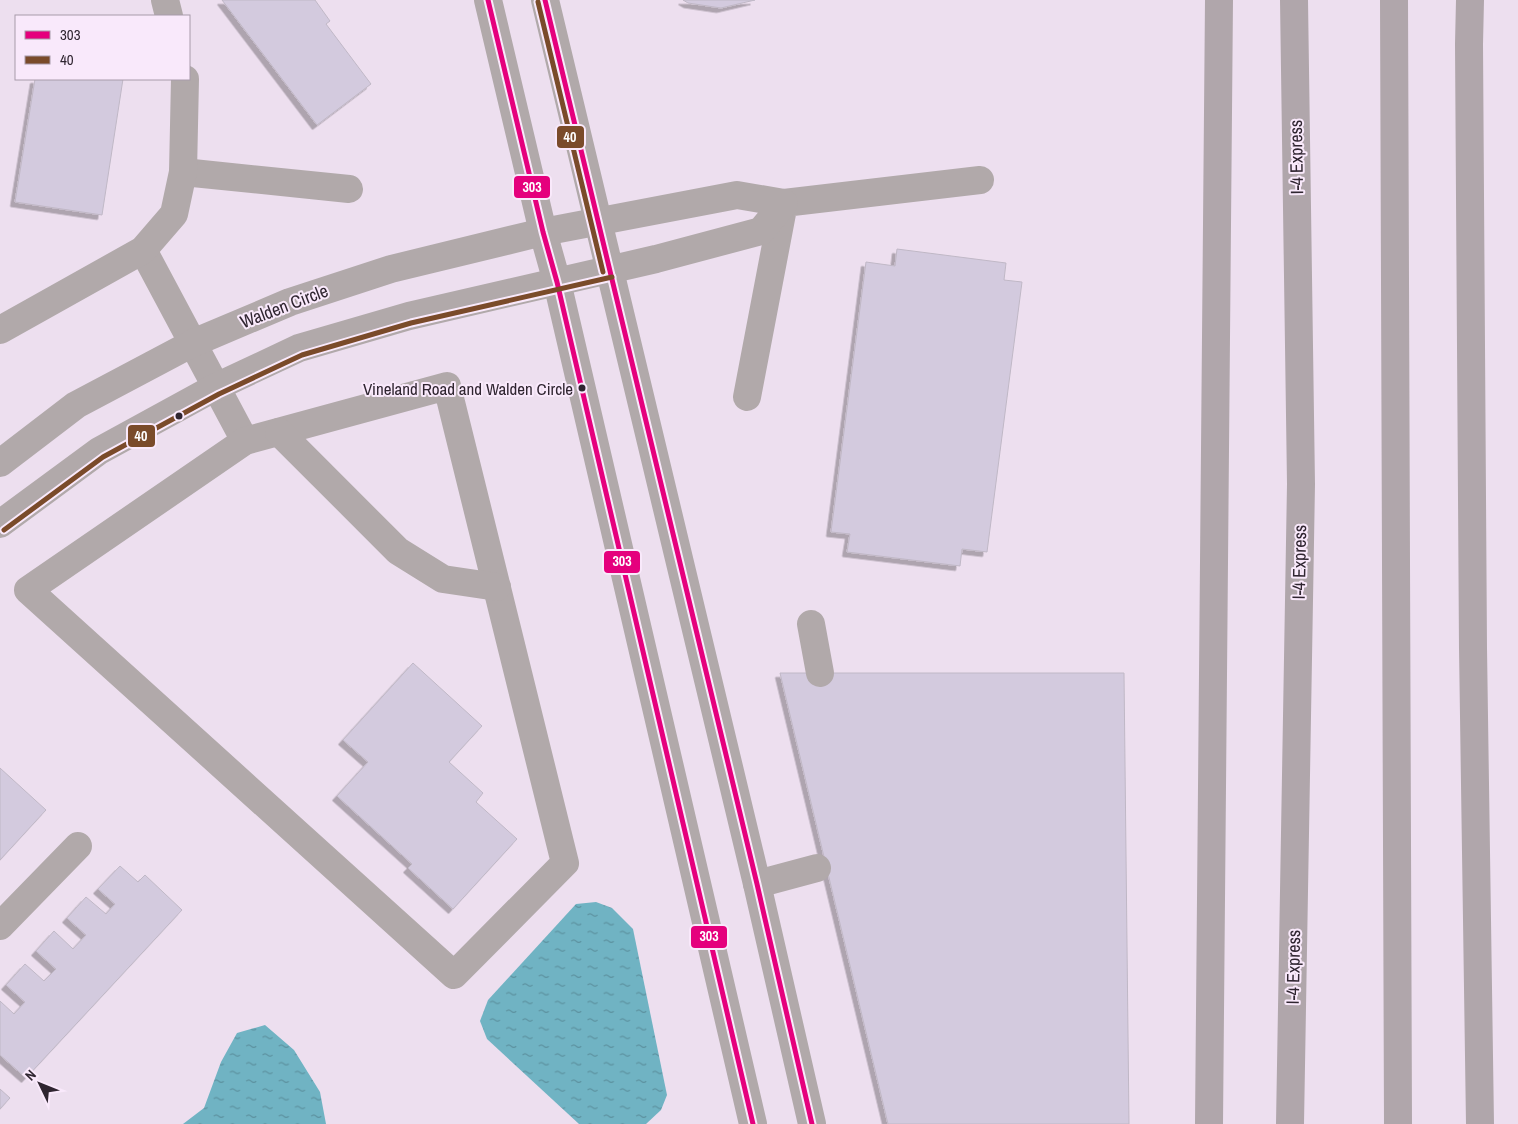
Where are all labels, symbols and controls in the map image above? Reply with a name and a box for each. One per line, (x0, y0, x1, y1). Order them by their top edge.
legend (15, 15, 190, 80)
text: 303 (60, 24, 81, 45)
text: 40 (60, 49, 74, 70)
street label: I-4 Express (1283, 119, 1309, 195)
line badge: 40 (556, 125, 585, 149)
text: 40 (564, 128, 576, 146)
line badge: 303 (513, 175, 551, 199)
text: 303 (522, 178, 542, 196)
street label: Walden Circle (237, 278, 331, 334)
place label: Vineland Road and Walden Circle (363, 377, 573, 400)
marker: Vineland Road and Walden Circle (577, 383, 587, 393)
unlabelled marker (174, 411, 184, 421)
line badge: 40 (127, 424, 156, 448)
text: 40 (135, 427, 147, 445)
street label: I-4 Express (1286, 524, 1312, 600)
line badge: 303 (603, 550, 641, 574)
text: 303 (612, 552, 632, 570)
line badge: 303 (690, 925, 728, 949)
text: 303 (699, 927, 719, 945)
street label: I-4 Express (1280, 929, 1306, 1005)
north arrow (15, 1059, 65, 1109)
text: N (21, 1066, 40, 1084)

